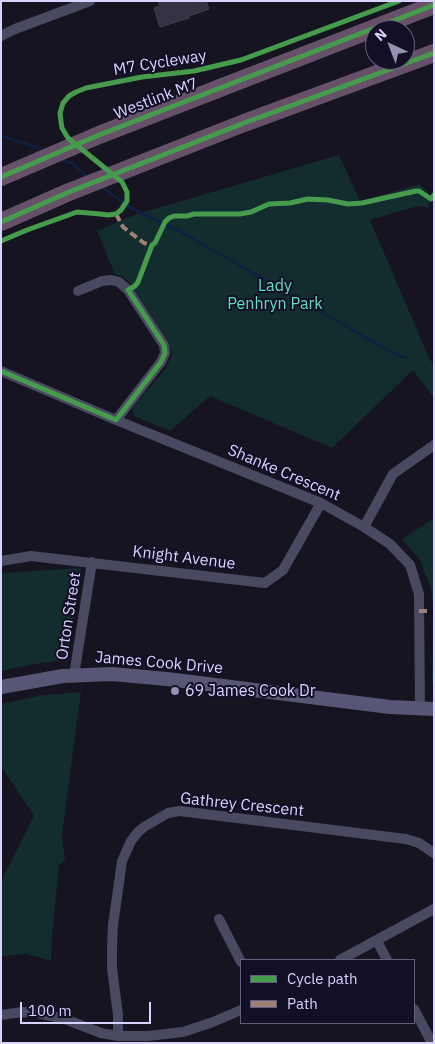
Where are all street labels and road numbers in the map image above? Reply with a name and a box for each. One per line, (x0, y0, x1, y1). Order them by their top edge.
street label: M7 Cycleway (112, 46, 208, 80)
street label: Westlink M7 (111, 74, 201, 124)
street label: Shanke Crescent (225, 441, 343, 505)
street label: Knight Avenue (132, 542, 236, 574)
street label: Orton Street (53, 571, 85, 661)
street label: James Cook Drive (94, 648, 224, 678)
street label: Gathrey Crescent (179, 789, 305, 821)

